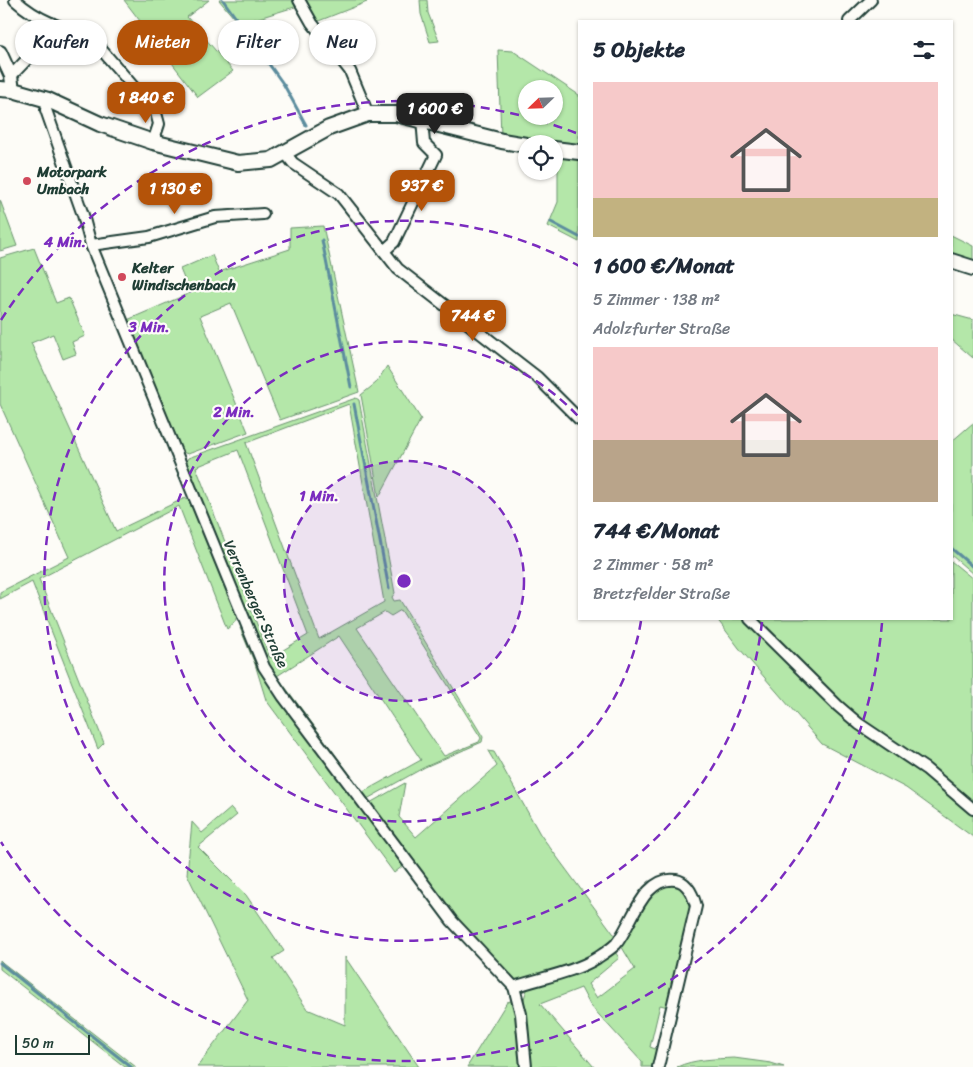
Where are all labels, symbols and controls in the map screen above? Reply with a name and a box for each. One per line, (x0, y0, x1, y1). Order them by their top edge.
chip: Kaufen (15, 20, 107, 65)
chip: Mieten (117, 20, 208, 65)
chip: Filter (218, 20, 299, 65)
chip: Neu (309, 20, 376, 65)
text: 5 Objekte (593, 31, 685, 69)
icon: filters (910, 36, 938, 64)
north arrow (518, 80, 562, 125)
map controls (518, 80, 563, 180)
pin: 1 840 € (100, 82, 192, 124)
text: 1 840 € (118, 83, 174, 112)
pin: 1 600 € (389, 92, 481, 135)
text: 1 600 € (407, 94, 463, 123)
icon: home (721, 115, 811, 205)
button: locate (518, 135, 563, 180)
place label: Motorpark Umbach (36, 159, 108, 202)
pin: 937 € (387, 170, 457, 212)
text: 937 € (401, 171, 443, 200)
pin: 1 130 € (129, 172, 221, 215)
text: 1 130 € (149, 174, 201, 203)
marker: Motorpark Umbach (21, 175, 33, 187)
text: 4 Min. (43, 229, 86, 255)
text: 1 600 €/Monat (593, 247, 735, 285)
place label: Kelter Windischenbach (131, 255, 236, 298)
marker: Kelter Windischenbach (116, 271, 128, 283)
text: 5 Zimmer · 138 m² (593, 285, 720, 314)
pin: 744 € (438, 300, 508, 342)
text: 744 € (451, 301, 495, 330)
text: 3 Min. (127, 314, 170, 340)
text: Adolzfurter Straße (593, 314, 730, 343)
icon: home (721, 380, 811, 470)
text: 2 Min. (212, 399, 255, 425)
text: 1 Min. (299, 483, 339, 509)
text: 744 €/Monat (593, 512, 720, 550)
street label: Verrenberger Straße (216, 536, 296, 672)
text: 2 Zimmer · 58 m² (593, 550, 714, 579)
centre of rings (395, 572, 413, 590)
text: Bretzfelder Straße (593, 579, 730, 608)
text: 50 m (22, 1031, 54, 1056)
scale bar (15, 1032, 90, 1055)

